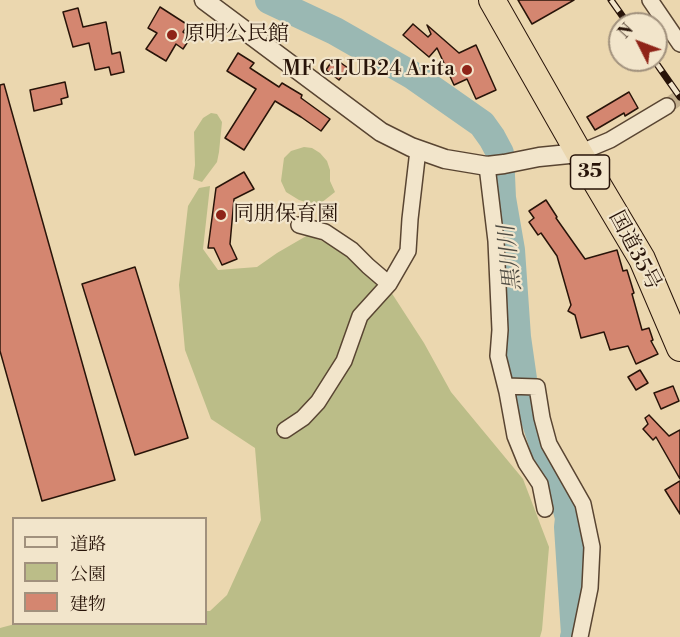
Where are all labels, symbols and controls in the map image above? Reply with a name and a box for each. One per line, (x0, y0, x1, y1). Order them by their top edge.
north arrow (608, 12, 668, 72)
text: N (614, 20, 638, 43)
place label: 原明公民館 (184, 22, 289, 48)
marker: 原明公民館 (165, 28, 179, 42)
place label: MF CLUB24 Arita (282, 57, 455, 83)
marker: MF CLUB24 Arita (460, 63, 474, 77)
road number: 35 (570, 155, 610, 189)
place label: 同朋保育園 (233, 202, 338, 228)
street label: 国道35号 (603, 207, 665, 295)
marker: 同朋保育園 (214, 208, 228, 222)
water label: 黒川川 (494, 224, 528, 292)
legend (12, 517, 207, 625)
text: 道路 (70, 533, 106, 556)
text: 公園 (70, 563, 106, 586)
text: 建物 (70, 593, 106, 616)

